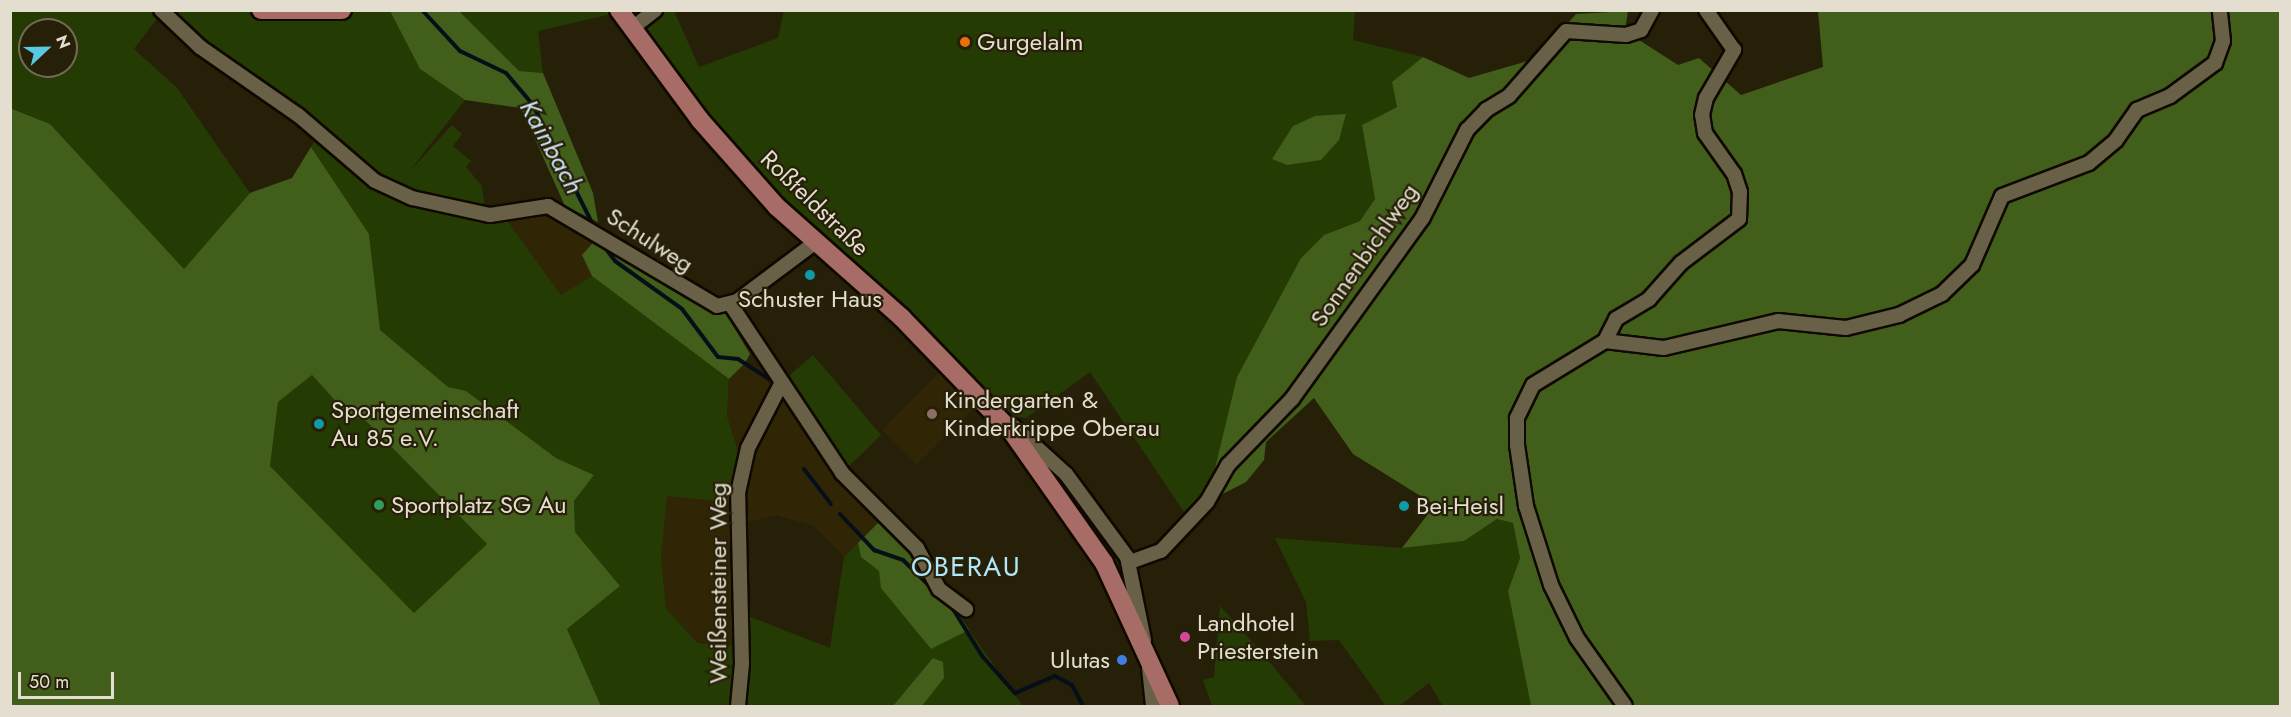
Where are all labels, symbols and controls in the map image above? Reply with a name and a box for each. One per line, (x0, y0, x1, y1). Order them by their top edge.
north arrow (18, 18, 78, 78)
place label: Gurgelalm (977, 28, 1083, 56)
text: N (50, 32, 76, 52)
marker: Gurgelalm (958, 35, 972, 49)
water label: Kainbach (513, 95, 589, 199)
street label: Roßfeldstraße (755, 144, 875, 262)
street label: Sonnenbichlweg (1304, 178, 1424, 332)
street label: Schulweg (601, 201, 699, 279)
marker: Schuster Haus (803, 268, 817, 282)
place label: Schuster Haus (738, 285, 882, 313)
place label: Kindergarten & Kinderkrippe Oberau (944, 386, 1160, 442)
place label: Sportgemeinschaft Au 85 e.V. (331, 396, 519, 452)
marker: Kindergarten & Kinderkrippe Oberau (925, 407, 939, 421)
marker: Sportgemeinschaft Au 85 e.V. (312, 417, 326, 431)
street label: Weißensteiner Weg (704, 482, 732, 684)
place label: Sportplatz SG Au (391, 491, 567, 519)
place label: Bei-Heisl (1416, 492, 1504, 520)
marker: Sportplatz SG Au (372, 498, 386, 512)
marker: Bei-Heisl (1397, 499, 1411, 513)
district label: OBERAU (911, 551, 1021, 583)
place label: Landhotel Priesterstein (1197, 609, 1319, 665)
marker: Landhotel Priesterstein (1178, 630, 1192, 644)
place label: Ulutas (1050, 646, 1110, 674)
marker: Ulutas (1115, 653, 1129, 667)
scale bar (21, 660, 117, 698)
text: 50 m (29, 669, 69, 695)

